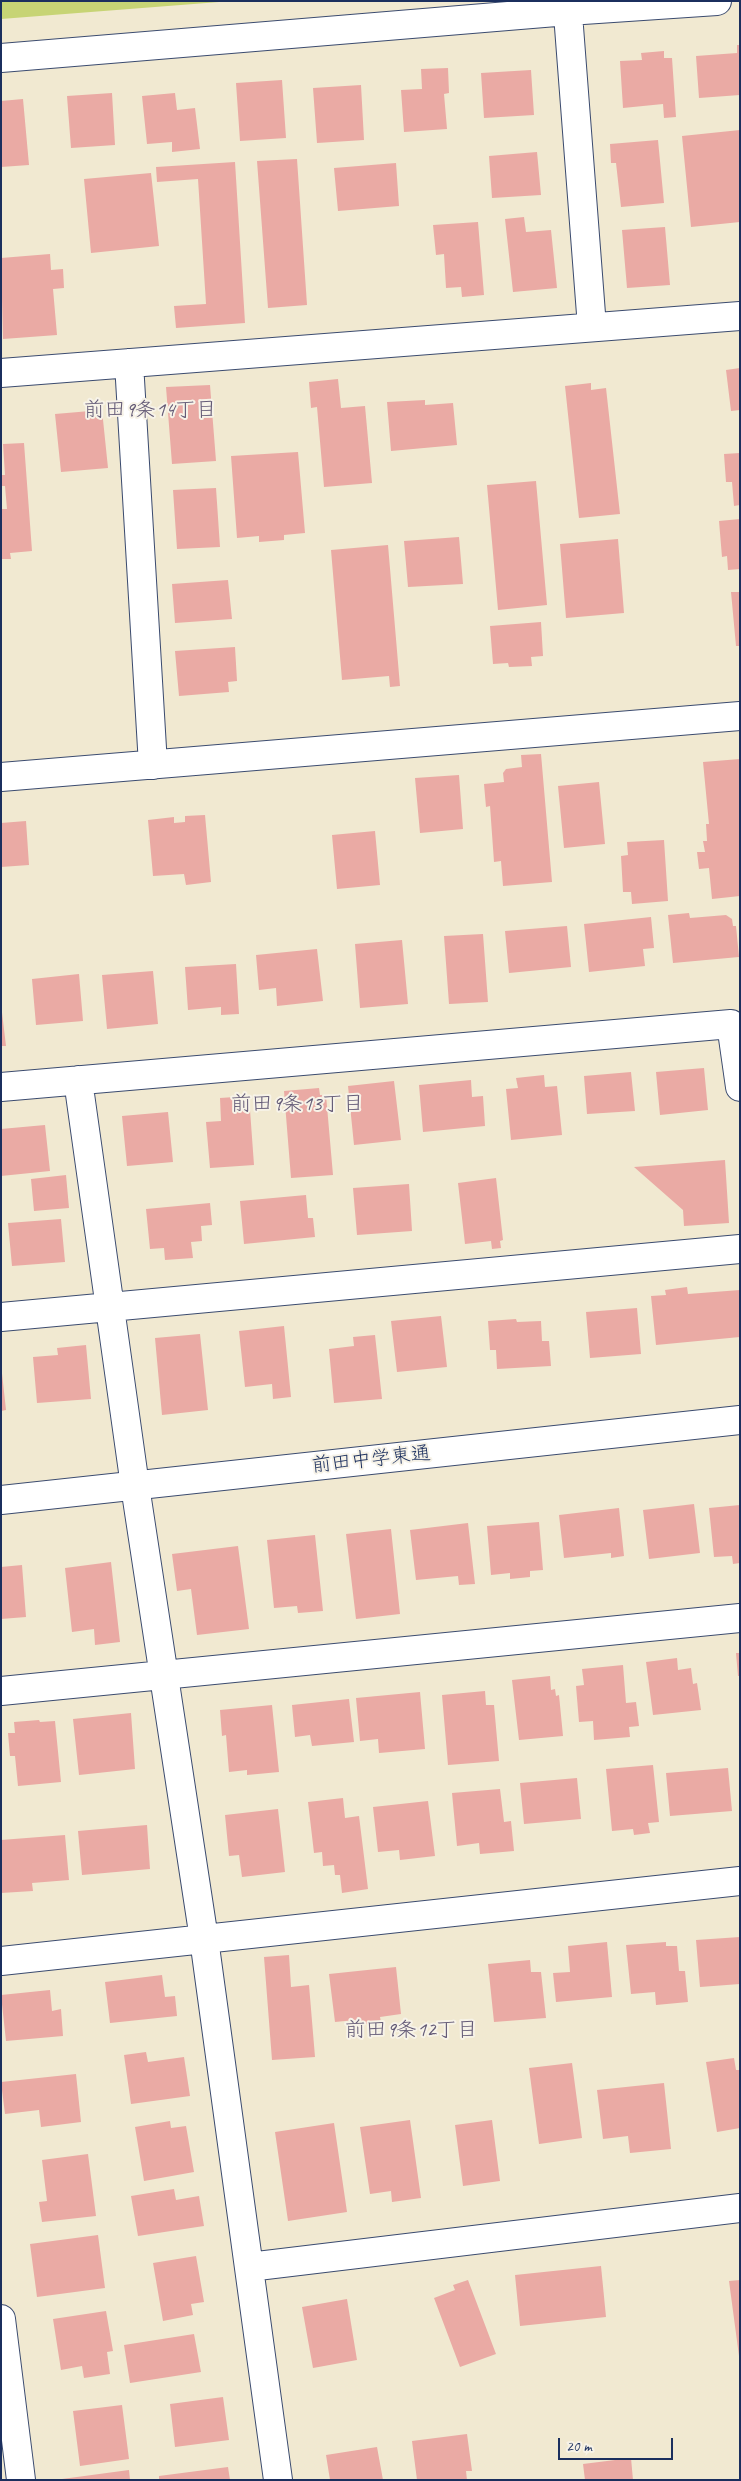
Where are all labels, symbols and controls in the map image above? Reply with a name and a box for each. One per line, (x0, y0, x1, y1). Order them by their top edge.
district label: 前田9条14丁目 (83, 397, 217, 423)
district label: 前田9条13丁目 (230, 1091, 364, 1117)
street label: 前田中学東通 (310, 1442, 432, 1478)
district label: 前田9条12丁目 (344, 2017, 478, 2043)
scale bar (561, 2428, 676, 2460)
text: 20 m (566, 2437, 592, 2456)

